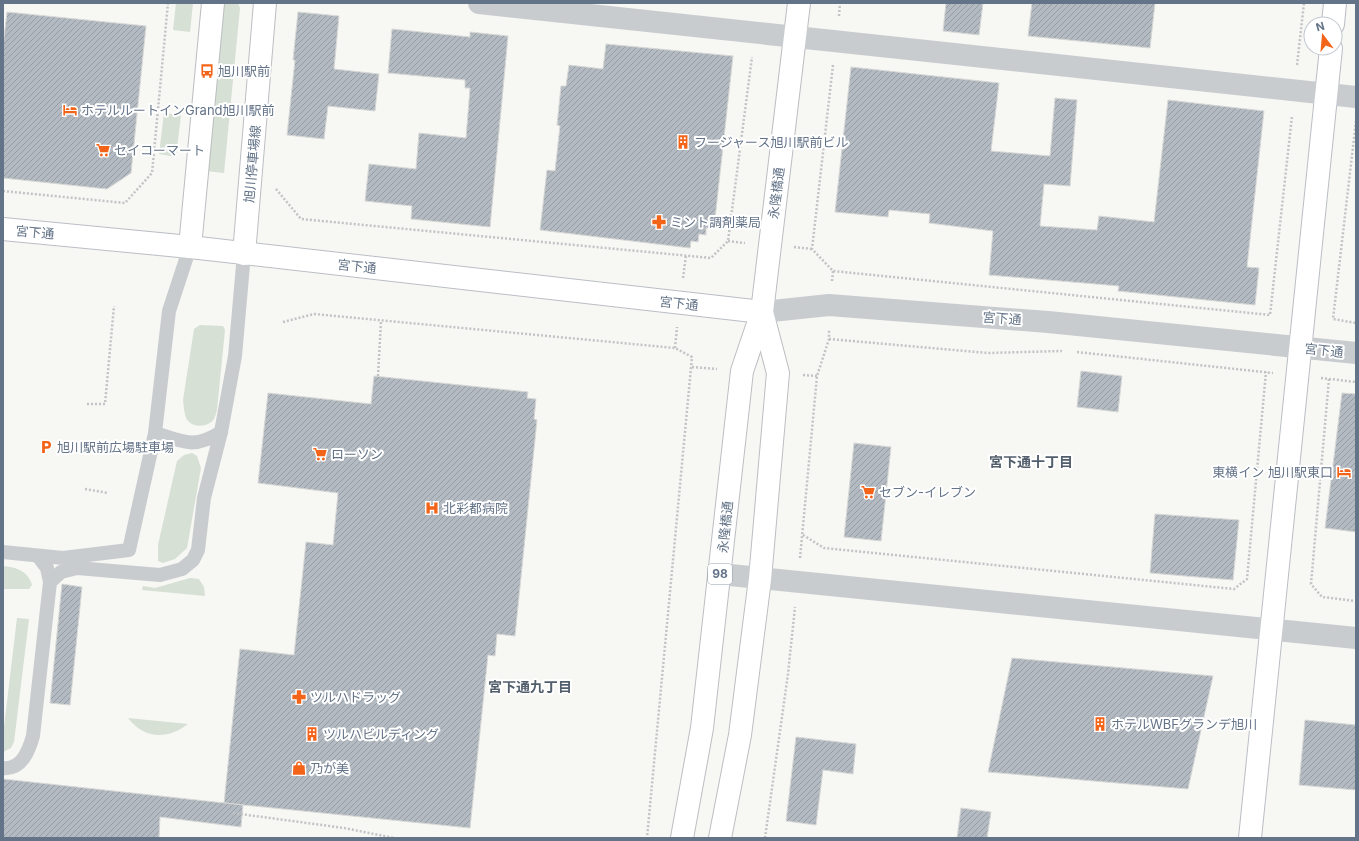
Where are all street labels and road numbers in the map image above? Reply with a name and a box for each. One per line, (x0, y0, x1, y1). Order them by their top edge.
street label: 旭川停車場線 (241, 124, 263, 204)
street label: 永隆橋通 (765, 166, 787, 220)
street label: 宮下通 (15, 222, 55, 242)
street label: 宮下通 (337, 256, 377, 276)
street label: 宮下通 (659, 293, 699, 313)
street label: 宮下通 (982, 309, 1022, 327)
street label: 宮下通 (1304, 340, 1344, 360)
street label: 永隆橋通 (714, 500, 736, 554)
road number: 98 (708, 564, 732, 584)

